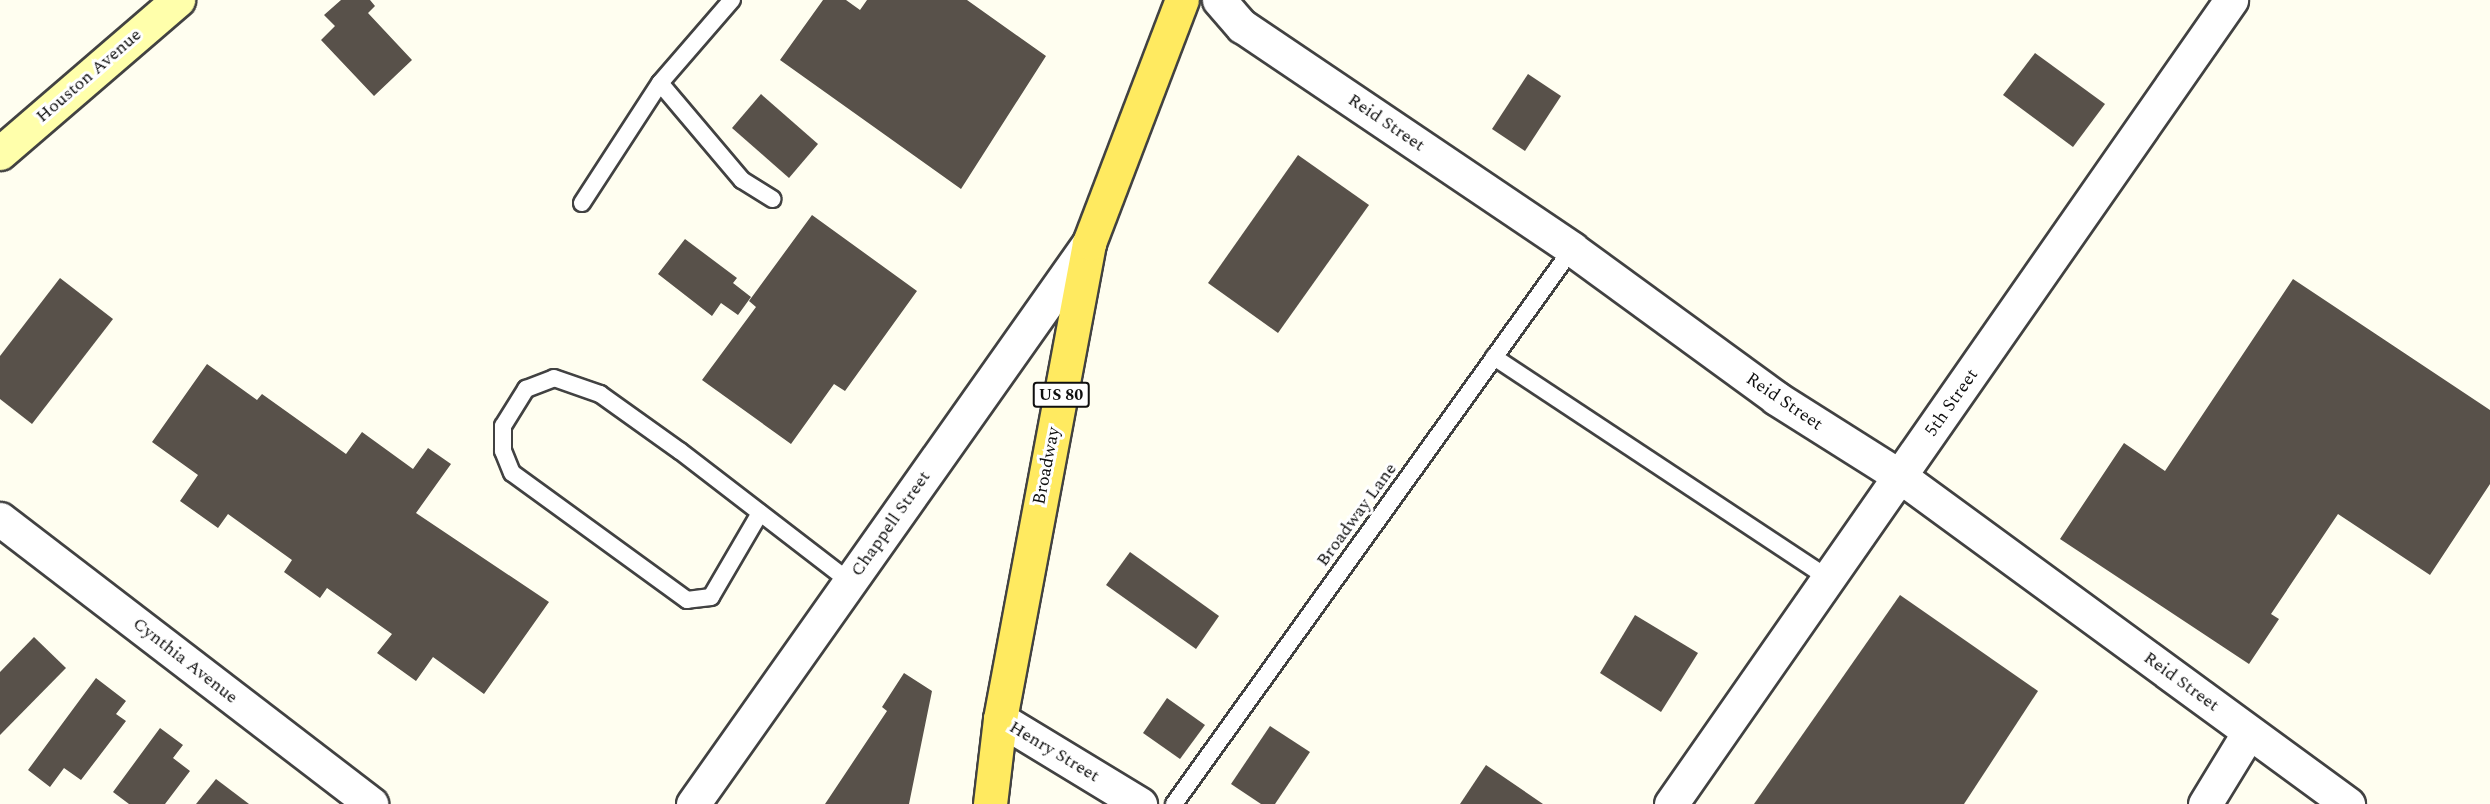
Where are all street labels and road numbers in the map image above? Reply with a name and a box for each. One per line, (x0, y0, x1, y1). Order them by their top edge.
street label: Houston Avenue (32, 24, 146, 128)
street label: Reid Street (1343, 89, 1429, 157)
street label: 5th Street (1921, 365, 1983, 441)
street label: Reid Street (1741, 368, 1827, 436)
road number: US 80 (1032, 382, 1090, 408)
street label: Broadway (1029, 425, 1065, 507)
street label: Broadway Lane (1312, 459, 1402, 571)
street label: Chappell Street (847, 467, 935, 581)
street label: Cynthia Avenue (128, 613, 242, 709)
street label: Reid Street (2139, 647, 2223, 717)
street label: Henry Street (1005, 717, 1103, 787)

